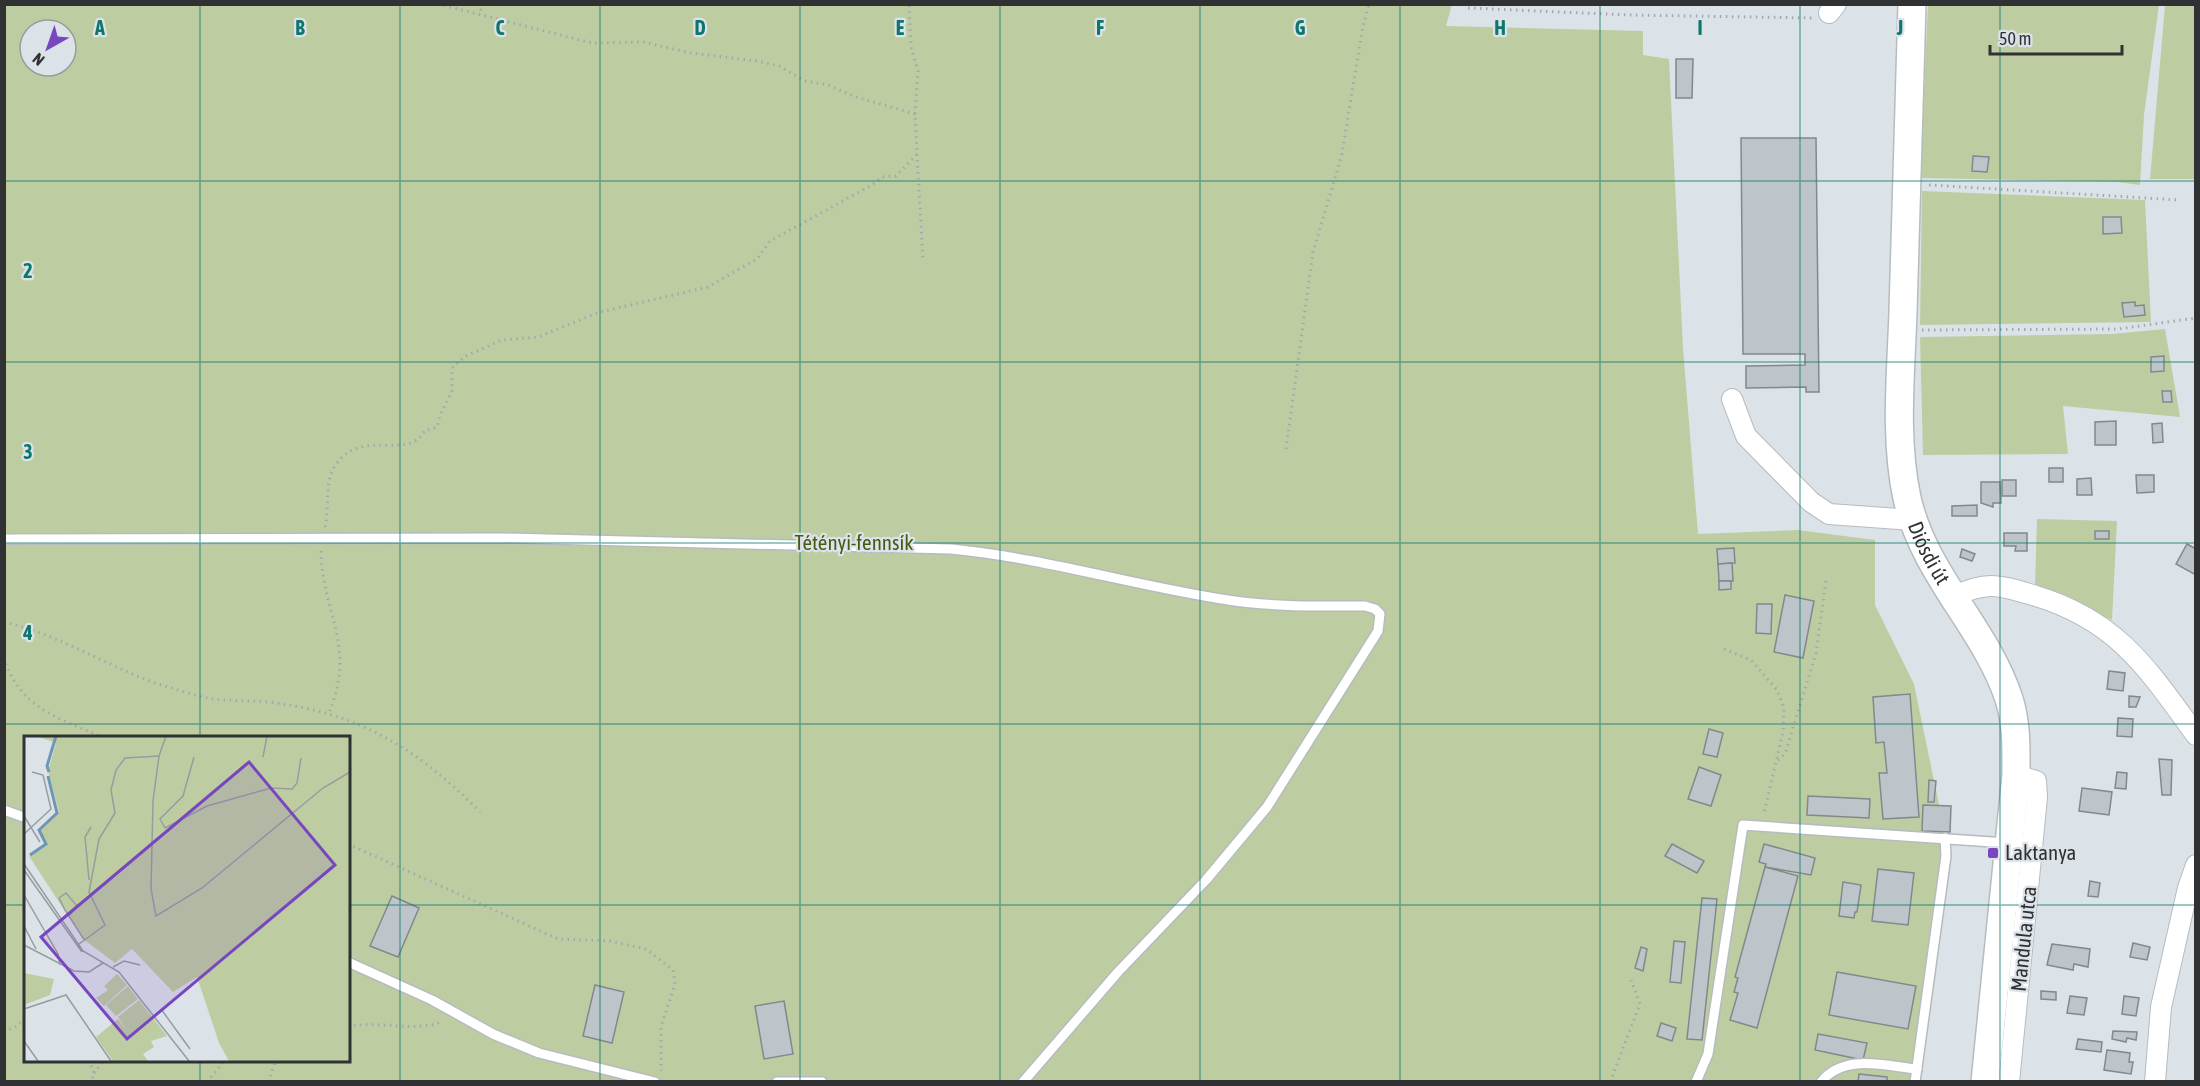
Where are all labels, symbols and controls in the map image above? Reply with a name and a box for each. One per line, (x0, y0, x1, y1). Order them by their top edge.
text: A (94, 16, 105, 39)
text: B (295, 16, 305, 39)
text: C (496, 16, 505, 39)
text: D (694, 16, 706, 39)
text: E (896, 16, 905, 39)
text: F (1096, 16, 1104, 39)
text: G (1295, 16, 1306, 39)
text: H (1494, 16, 1506, 39)
text: I (1697, 16, 1703, 39)
text: J (1896, 16, 1903, 39)
north arrow (18, 18, 78, 78)
scale bar (1990, 18, 2122, 56)
text: 50 m (1999, 28, 2031, 49)
text: N (29, 50, 48, 69)
text: 2 (23, 259, 33, 282)
text: 3 (23, 440, 33, 463)
street label: Diósdi út (1904, 518, 1956, 589)
park label: Tétényi-fennsík (795, 530, 913, 554)
text: 4 (22, 621, 33, 644)
inset map (24, 736, 350, 1062)
place label: Laktanya (2005, 840, 2076, 864)
marker: Laktanya (1986, 846, 2000, 860)
street label: Mandula utca (2006, 885, 2040, 993)

